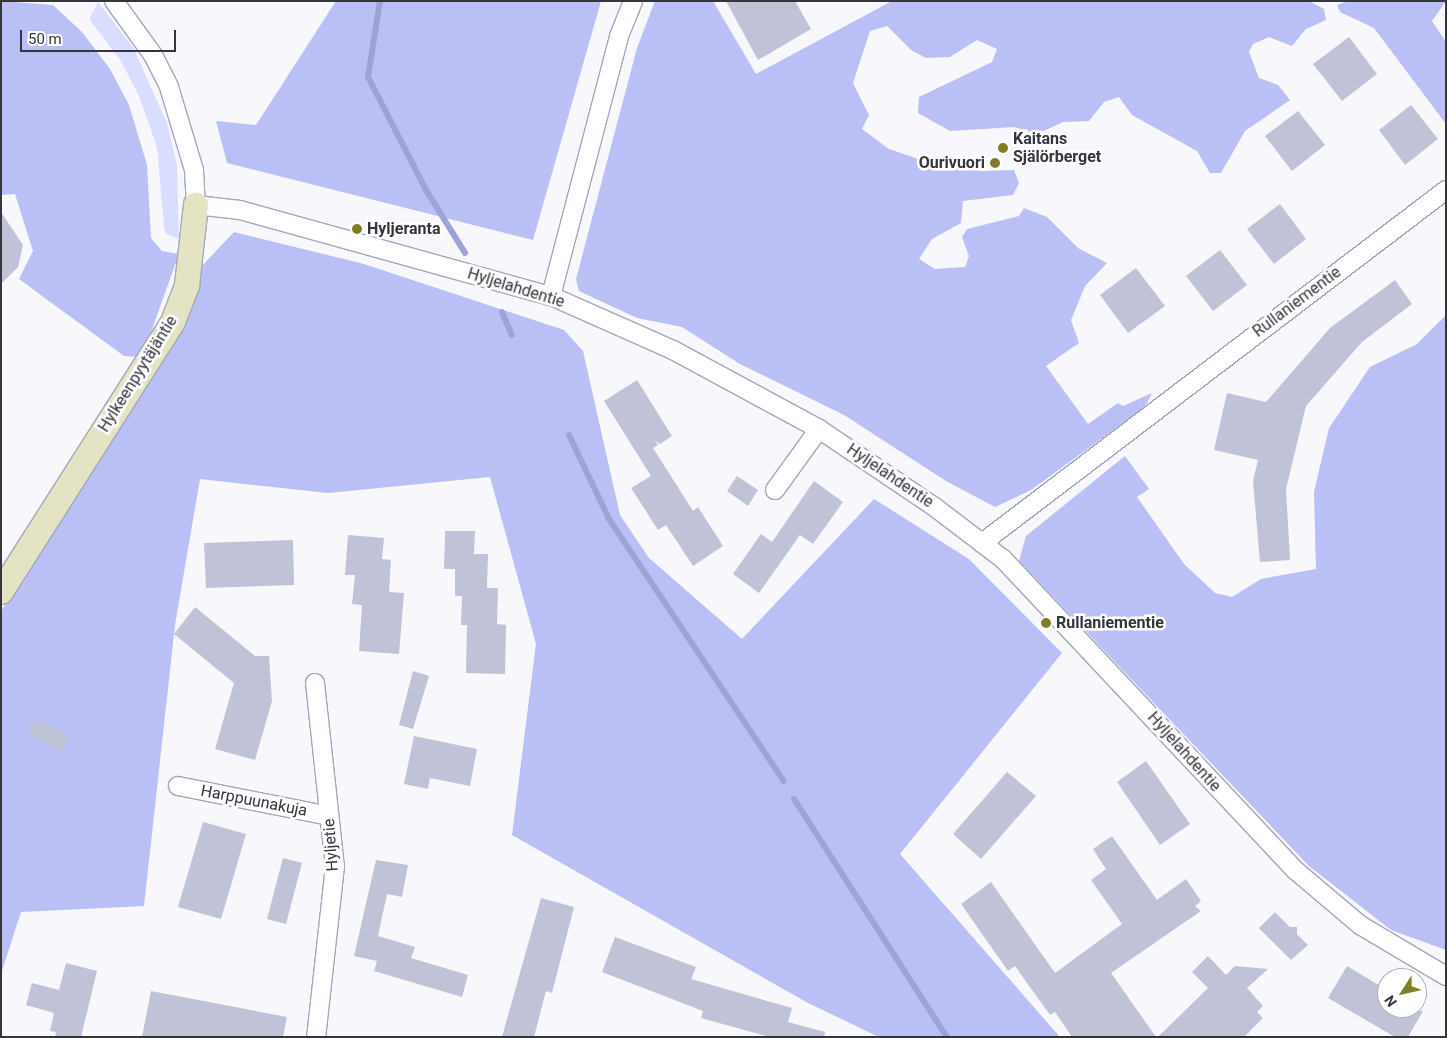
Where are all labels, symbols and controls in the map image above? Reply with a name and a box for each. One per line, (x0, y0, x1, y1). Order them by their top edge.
scale bar (22, 20, 179, 52)
text: 50 m (28, 30, 62, 48)
place label: Kaitans Själörberget (1013, 129, 1101, 167)
marker: Kaitans Själörberget (997, 142, 1009, 154)
place label: Ourivuori (919, 153, 985, 173)
marker: Ourivuori (989, 157, 1001, 169)
place label: Hyljeranta (367, 219, 440, 239)
marker: Hyljeranta (351, 223, 363, 235)
street label: Rullaniementie (1249, 263, 1345, 341)
street label: Hyljelahdentie (465, 264, 567, 312)
street label: Hylkeenpyytäjäntie (94, 312, 182, 436)
street label: Hyljelahdentie (843, 440, 937, 512)
place label: Rullaniementie (1056, 613, 1164, 633)
marker: Rullaniementie (1040, 617, 1052, 629)
street label: Hyljelahdentie (1143, 708, 1225, 796)
street label: Harppuunakuja (199, 781, 309, 821)
street label: Hyljetie (320, 818, 342, 872)
north arrow (1377, 968, 1427, 1018)
text: N (1381, 992, 1400, 1010)

